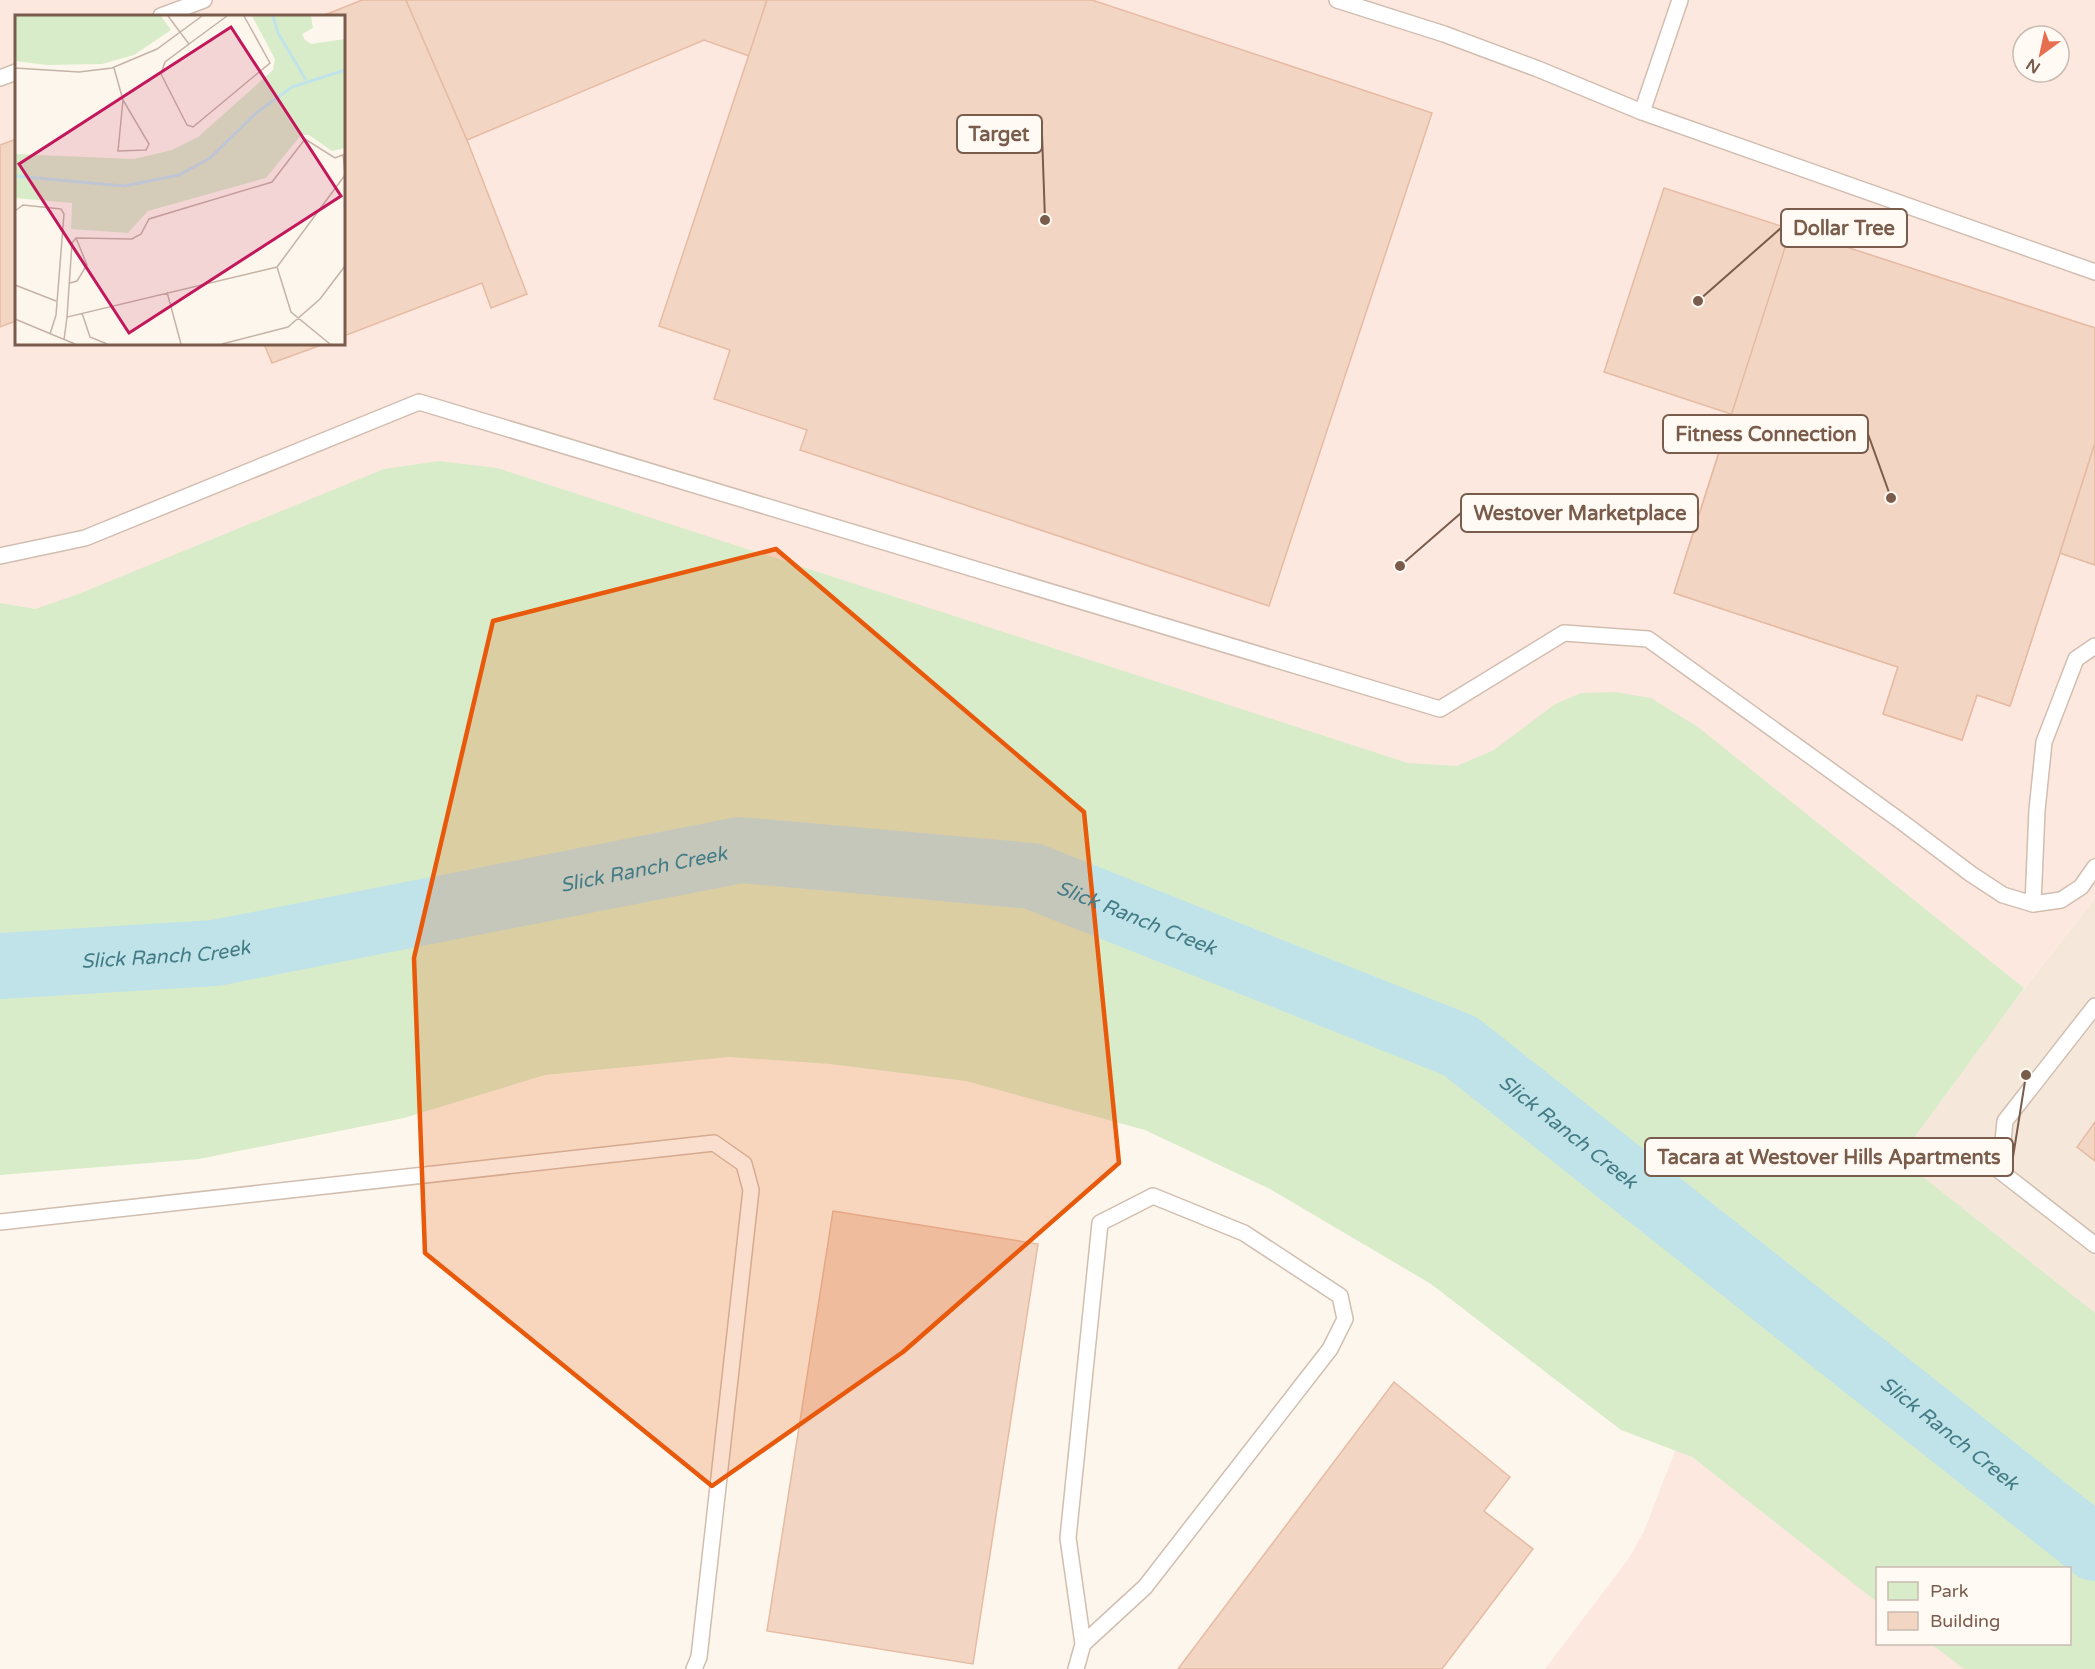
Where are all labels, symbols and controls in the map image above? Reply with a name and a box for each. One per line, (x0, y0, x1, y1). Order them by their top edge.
inset map (15, 15, 345, 345)
north arrow (2011, 24, 2071, 84)
text: N (2023, 54, 2044, 78)
callout: Target (957, 115, 1042, 153)
text: Target (968, 123, 1030, 147)
callout: Dollar Tree (1781, 209, 1907, 247)
text: Dollar Tree (1793, 217, 1895, 241)
callout: Fitness Connection (1663, 415, 1868, 453)
text: Fitness Connection (1675, 423, 1857, 447)
callout: Westover Marketplace (1461, 494, 1698, 532)
text: Westover Marketplace (1474, 502, 1686, 526)
water label: Slick Ranch Creek (558, 841, 731, 898)
water label: Slick Ranch Creek (1053, 876, 1221, 962)
water label: Slick Ranch Creek (81, 935, 254, 974)
water label: Slick Ranch Creek (1494, 1070, 1643, 1196)
callout: Tacara at Westover Hills Apartments (1645, 1138, 2013, 1176)
text: Tacara at Westover Hills Apartments (1656, 1146, 2001, 1170)
water label: Slick Ranch Creek (1875, 1372, 2024, 1497)
legend (1876, 1567, 2071, 1645)
text: Park (1930, 1580, 1969, 1602)
text: Building (1930, 1610, 2000, 1632)

